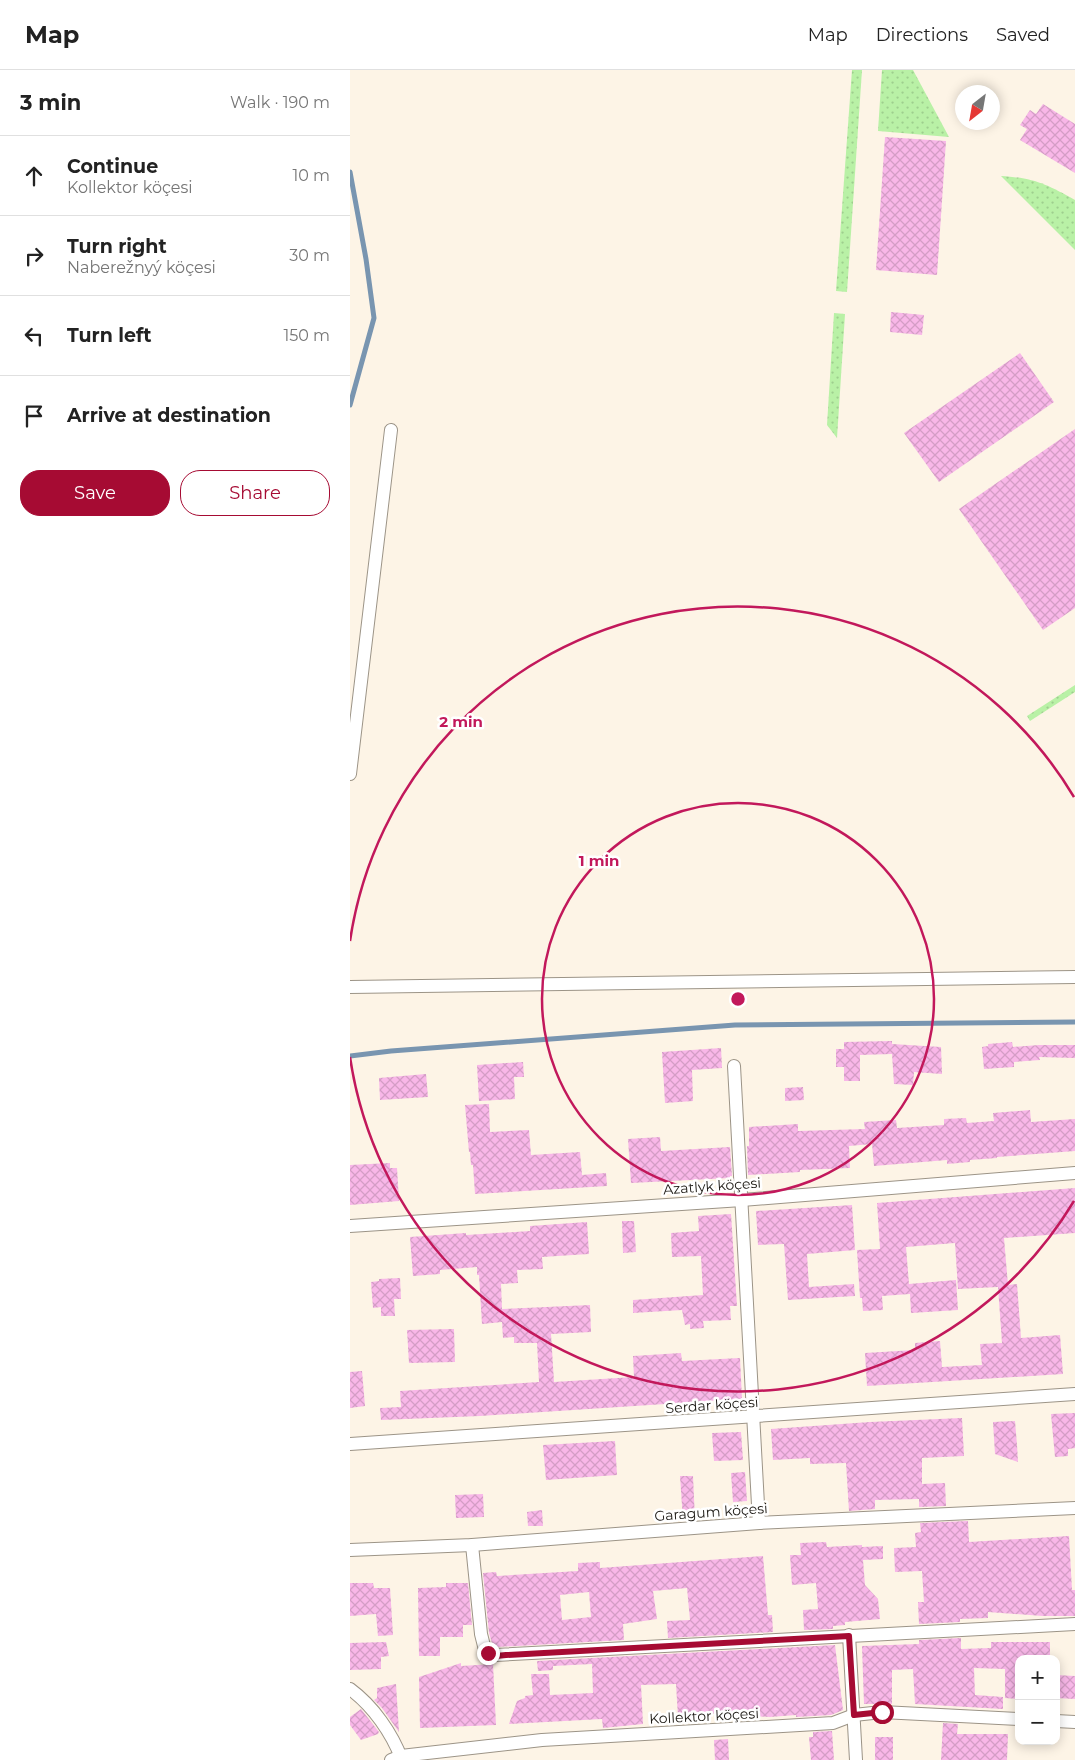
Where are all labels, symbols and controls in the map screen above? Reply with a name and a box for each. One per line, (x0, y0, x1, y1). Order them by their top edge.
text: Map (25, 20, 79, 49)
text: Map (808, 24, 848, 46)
text: Directions (876, 24, 968, 46)
text: Saved (996, 24, 1050, 46)
north arrow (955, 85, 1000, 130)
text: 3 min (20, 90, 81, 115)
text: Walk · 190 m (230, 93, 330, 112)
text: Continue (67, 155, 158, 178)
icon: ahead (20, 162, 48, 190)
text: 10 m (292, 166, 330, 185)
text: Kollektor köçesi (67, 178, 193, 197)
text: Turn right (67, 235, 167, 258)
icon: right (20, 242, 48, 270)
text: 30 m (289, 246, 330, 265)
text: Naberežnyý köçesi (67, 258, 216, 277)
icon: left (20, 322, 48, 350)
text: Turn left (67, 324, 152, 347)
text: 150 m (283, 326, 330, 345)
icon: arrive (20, 402, 48, 430)
text: Arrive at destination (67, 404, 271, 427)
button: Save (20, 470, 170, 516)
button: Share (180, 470, 330, 516)
text: 2 min (439, 712, 483, 731)
text: 1 min (579, 851, 619, 870)
centre of rings (729, 990, 747, 1008)
street label: Azatlyk köçesi (662, 1174, 762, 1198)
street label: Serdar köçesi (665, 1393, 759, 1417)
street label: Garagum köçesi (654, 1499, 768, 1525)
route end (477, 1642, 500, 1665)
map controls (1015, 1655, 1060, 1745)
button: + (1015, 1655, 1060, 1700)
button: − (1015, 1700, 1060, 1745)
route start (871, 1701, 894, 1724)
street label: Kollektor köçesi (649, 1704, 759, 1728)

